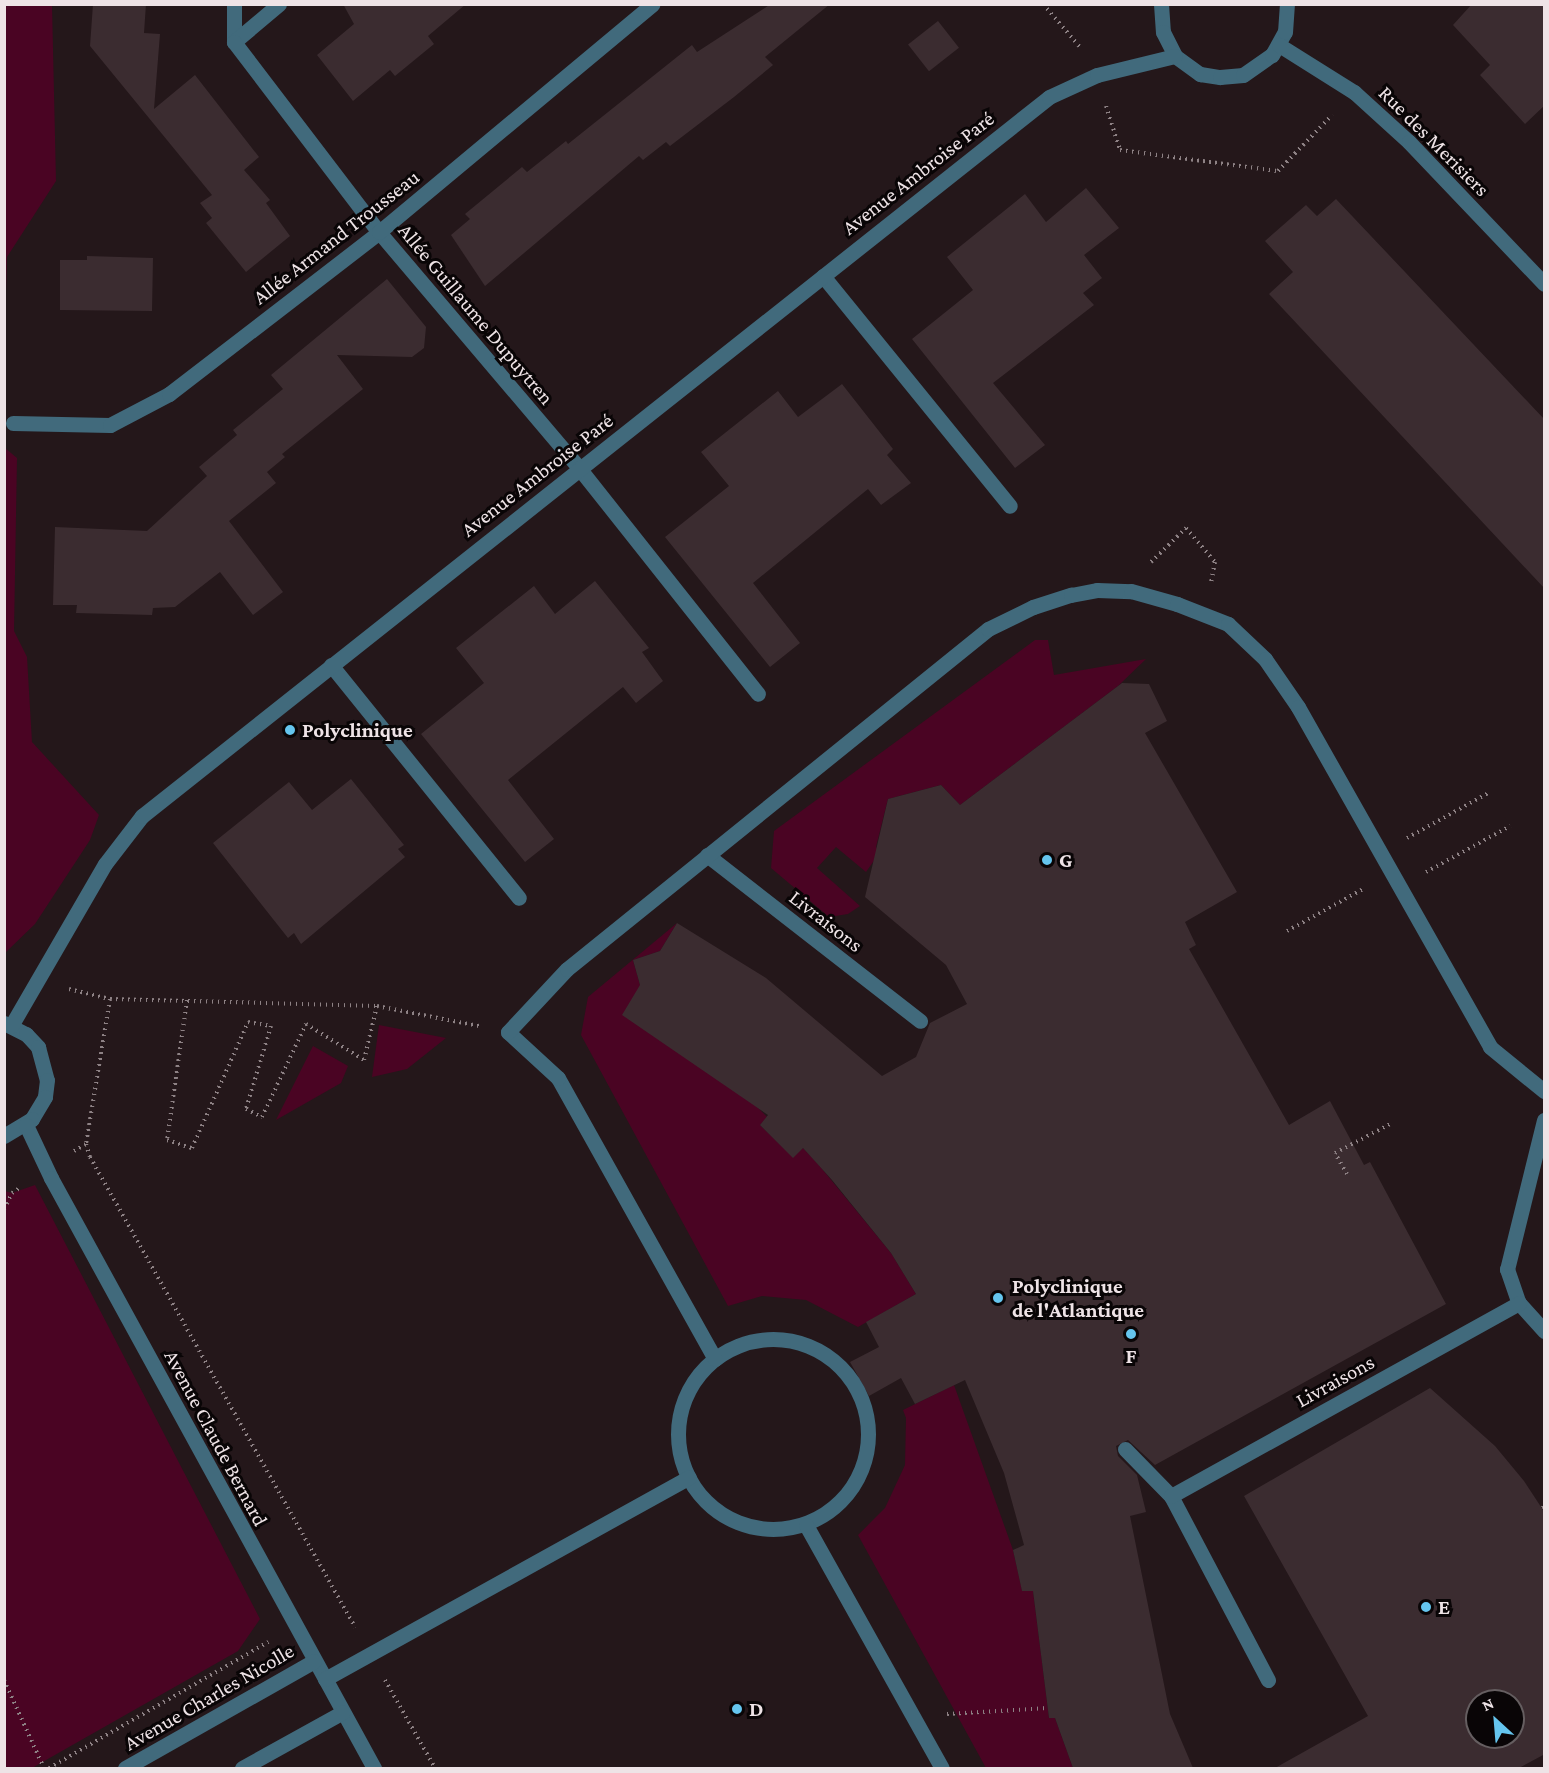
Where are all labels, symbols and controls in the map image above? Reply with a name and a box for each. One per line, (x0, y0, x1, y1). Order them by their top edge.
street label: Rue des Merisiers (1373, 80, 1495, 202)
street label: Avenue Ambroise Paré (837, 106, 999, 240)
street label: Allée Armand Trousseau (248, 164, 424, 310)
street label: Allée Guillaume Dupuytren (393, 218, 559, 410)
street label: Avenue Ambroise Paré (456, 408, 618, 542)
place label: Polyclinique (302, 717, 413, 743)
marker: Polyclinique (283, 723, 297, 737)
place label: G (1059, 847, 1073, 873)
marker: G (1040, 853, 1054, 867)
street label: Livraisons (784, 885, 868, 957)
place label: Polyclinique de l'Atlantique (1012, 1273, 1144, 1323)
marker: Polyclinique de l'Atlantique (989, 1289, 1007, 1307)
marker: F (1124, 1327, 1138, 1341)
place label: F (1125, 1343, 1137, 1369)
street label: Avenue Claude Bernard (159, 1346, 273, 1530)
street label: Livraisons (1291, 1349, 1379, 1413)
place label: E (1438, 1594, 1450, 1620)
marker: E (1419, 1600, 1433, 1614)
street label: Avenue Charles Nicolle (120, 1638, 298, 1756)
north arrow (1465, 1689, 1525, 1749)
text: N (1479, 1694, 1496, 1714)
place label: D (749, 1696, 763, 1722)
marker: D (730, 1702, 744, 1716)

